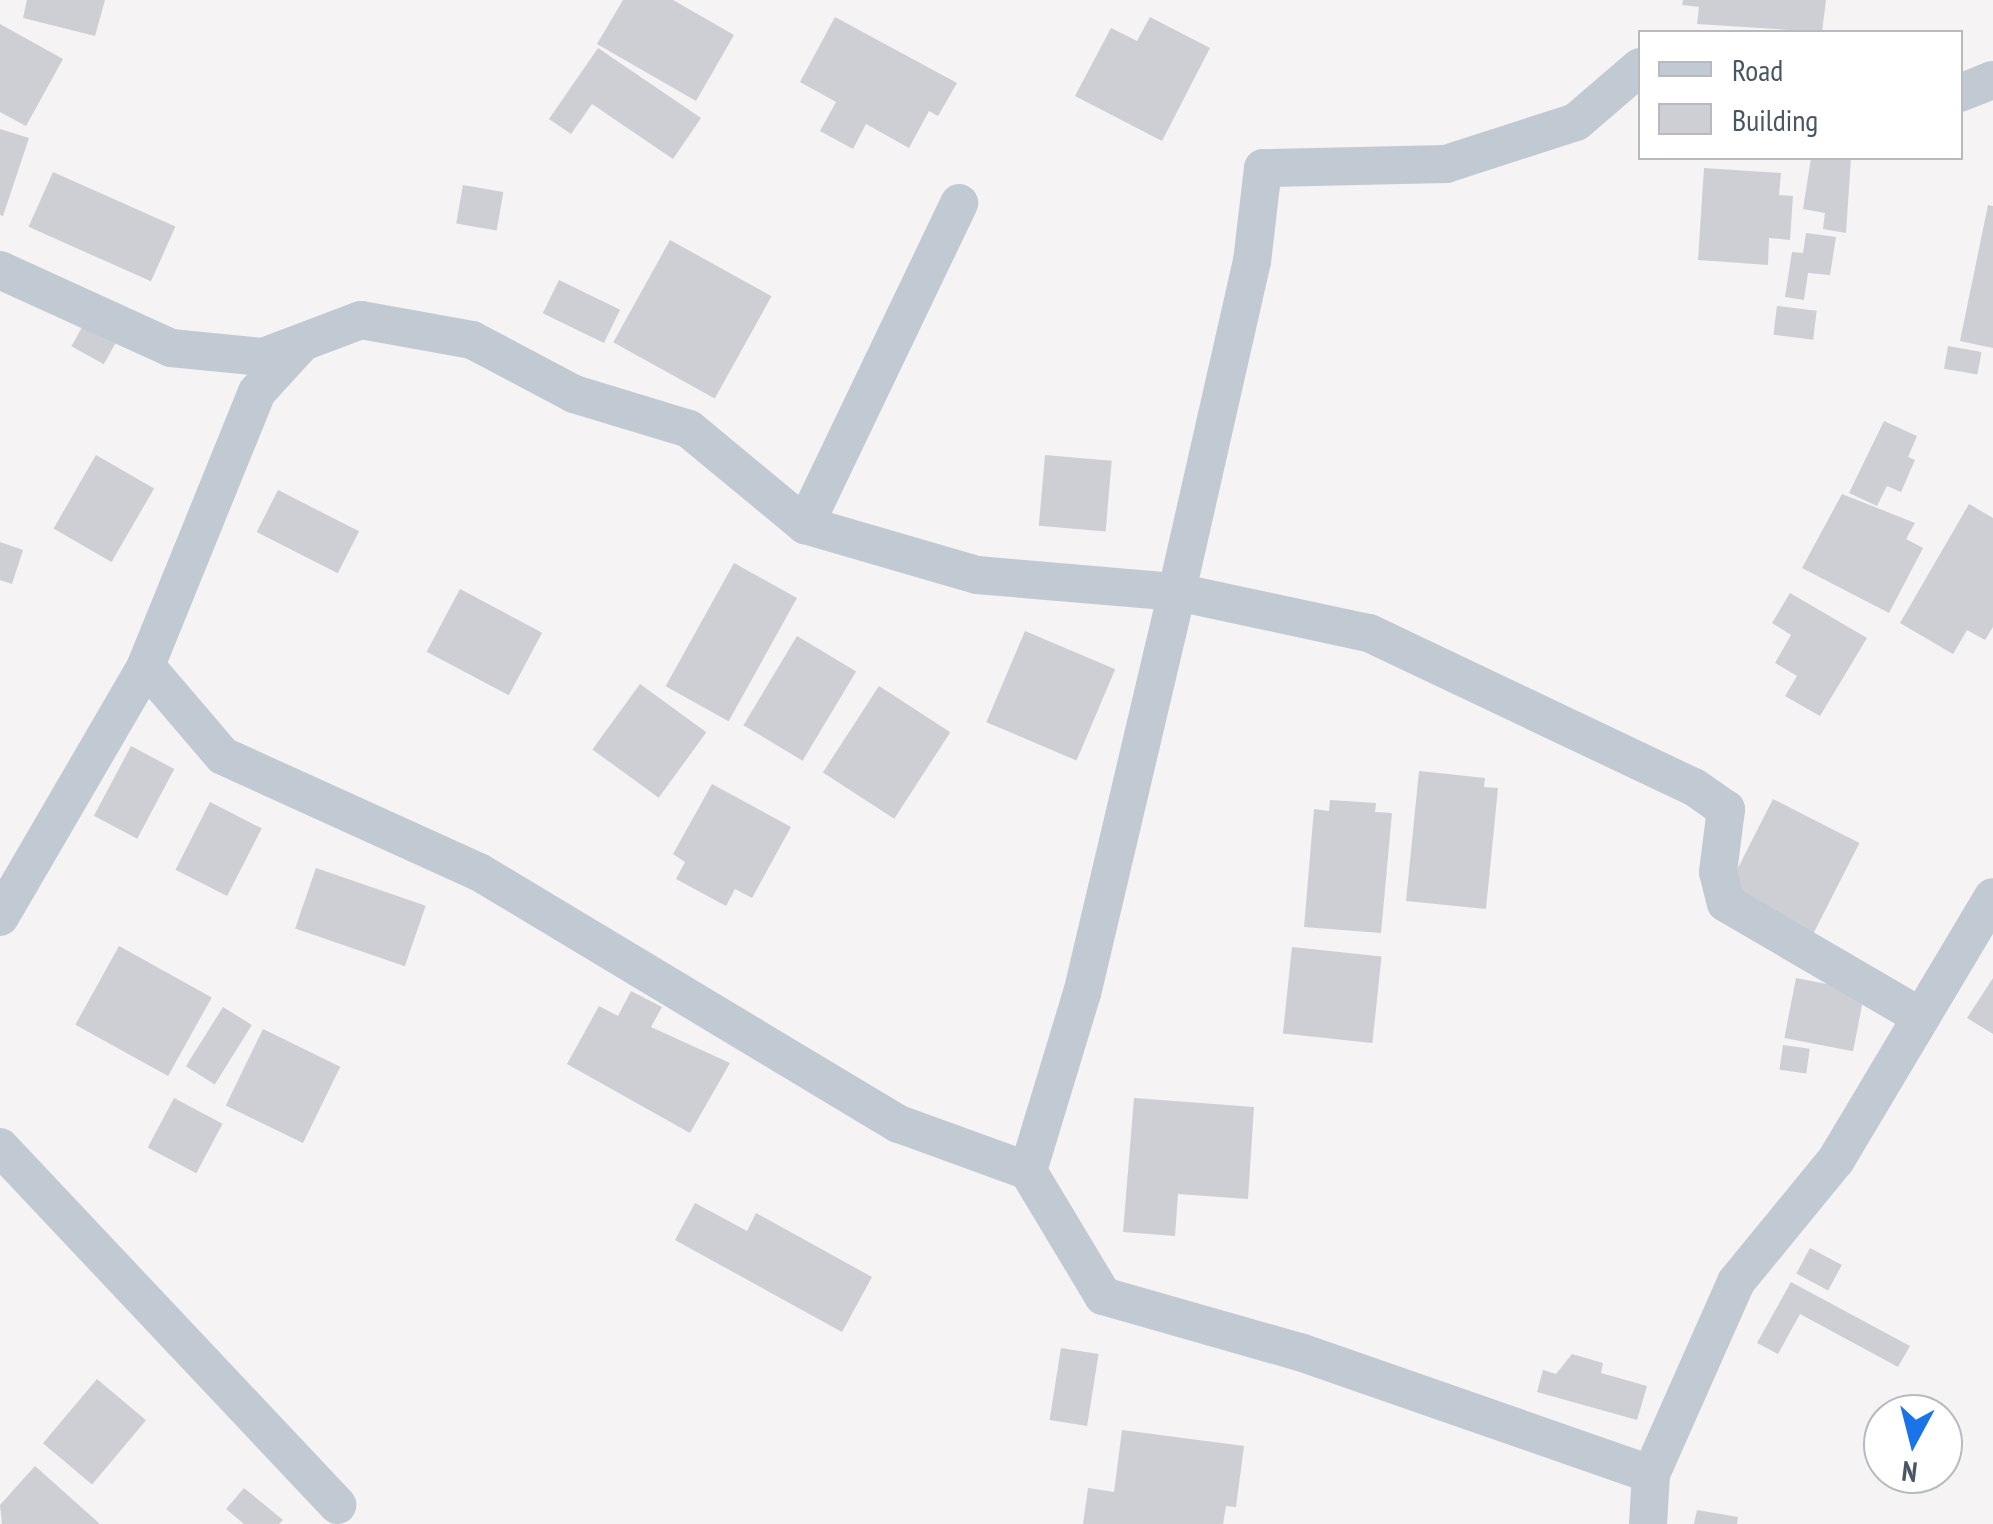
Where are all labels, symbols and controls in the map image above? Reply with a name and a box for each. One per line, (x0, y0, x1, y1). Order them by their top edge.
legend (1638, 30, 1963, 160)
text: Road (1732, 50, 1783, 89)
text: Building (1732, 100, 1818, 139)
north arrow (1863, 1394, 1963, 1494)
text: N (1900, 1453, 1919, 1492)

